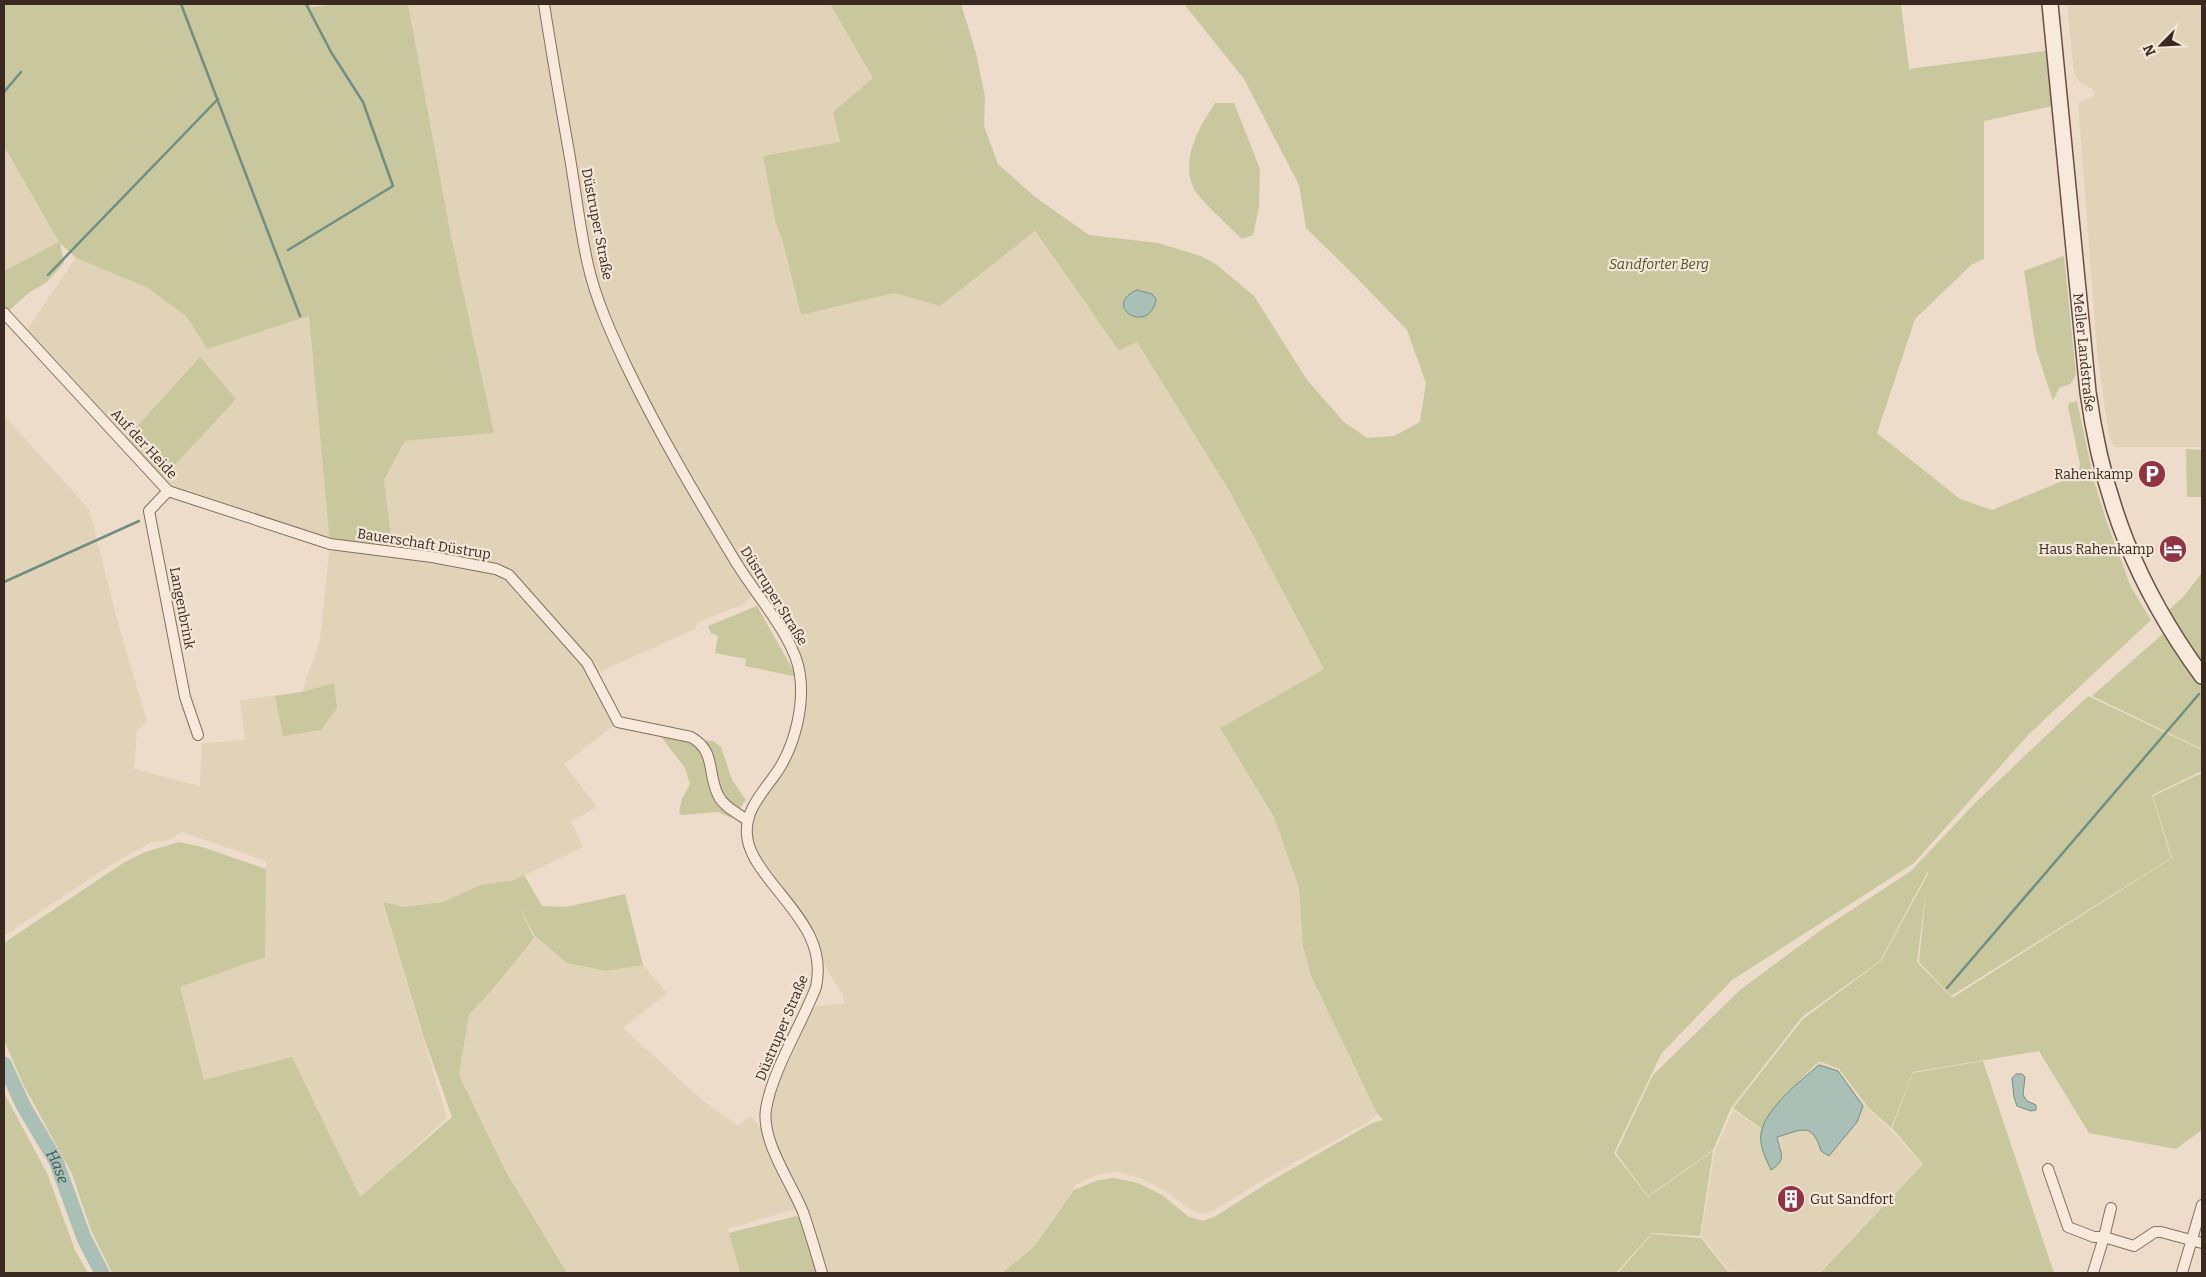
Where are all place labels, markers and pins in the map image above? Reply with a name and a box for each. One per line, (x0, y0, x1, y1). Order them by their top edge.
parking icon: Rahenkamp (2137, 459, 2167, 489)
place label: Rahenkamp (2054, 466, 2133, 483)
hotel icon: Haus Rahenkamp (2158, 534, 2188, 564)
place label: Haus Rahenkamp (2038, 541, 2154, 558)
building icon: Gut Sandfort (1776, 1184, 1806, 1214)
place label: Gut Sandfort (1810, 1191, 1894, 1208)

